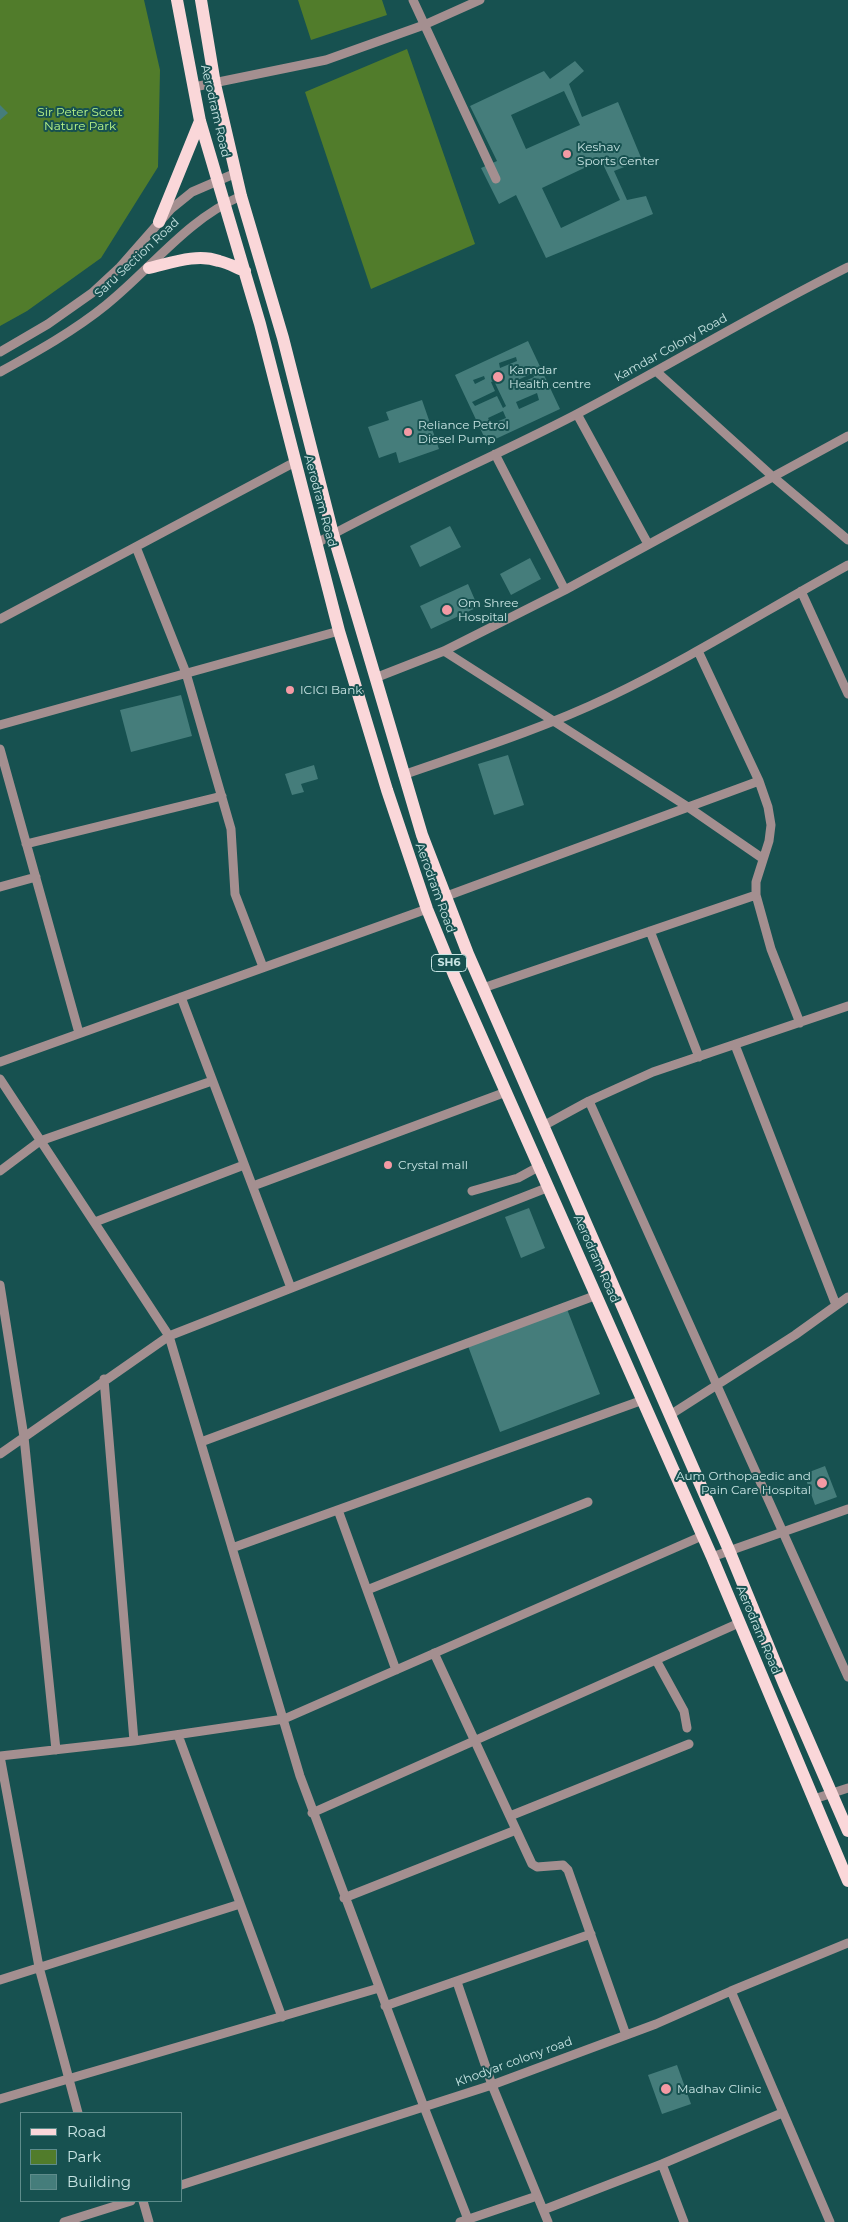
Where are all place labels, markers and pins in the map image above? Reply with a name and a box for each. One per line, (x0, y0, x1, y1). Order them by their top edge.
place label: Keshav Sports Center (577, 140, 659, 168)
marker: Keshav Sports Center (561, 148, 573, 160)
place label: Kamdar Health centre (509, 363, 591, 391)
marker: Kamdar Health centre (491, 370, 505, 384)
place label: Reliance Petrol Diesel Pump (418, 418, 509, 446)
marker: Reliance Petrol Diesel Pump (402, 426, 414, 438)
place label: Om Shree Hospital (458, 596, 519, 624)
marker: Om Shree Hospital (440, 603, 454, 617)
place label: ICICI Bank (300, 683, 362, 697)
marker: ICICI Bank (284, 684, 296, 696)
place label: Crystal mall (398, 1158, 468, 1172)
marker: Crystal mall (382, 1159, 394, 1171)
place label: Aum Orthopaedic and Pain Care Hospital (676, 1469, 811, 1497)
marker: Aum Orthopaedic and Pain Care Hospital (815, 1476, 829, 1490)
marker: Madhav Clinic (659, 2082, 673, 2096)
place label: Madhav Clinic (677, 2082, 761, 2096)

